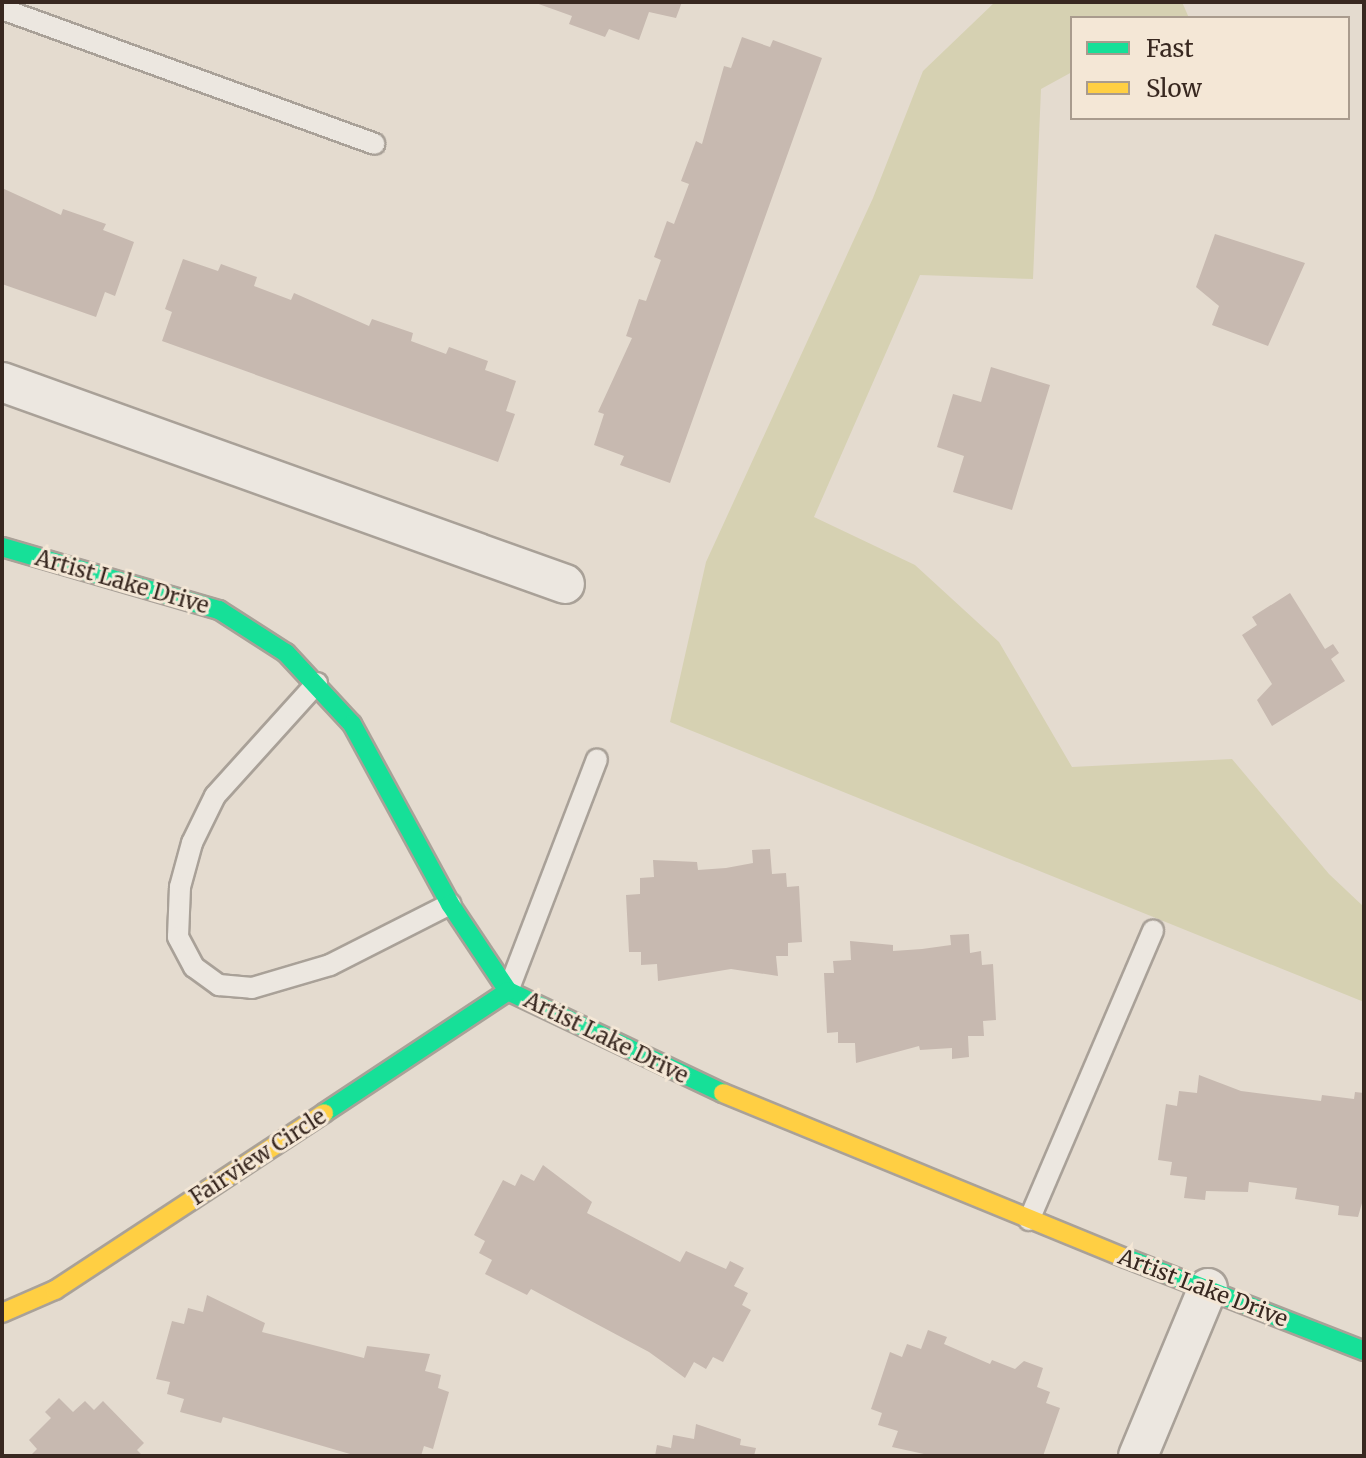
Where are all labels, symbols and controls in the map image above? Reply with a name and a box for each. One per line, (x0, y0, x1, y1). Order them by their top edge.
legend (1070, 16, 1350, 120)
text: Fast (1146, 33, 1194, 64)
text: Slow (1146, 73, 1202, 104)
street label: Artist Lake Drive (32, 545, 212, 619)
street label: Artist Lake Drive (520, 987, 692, 1089)
street label: Fairview Circle (185, 1103, 331, 1211)
street label: Artist Lake Drive (1115, 1244, 1291, 1332)

